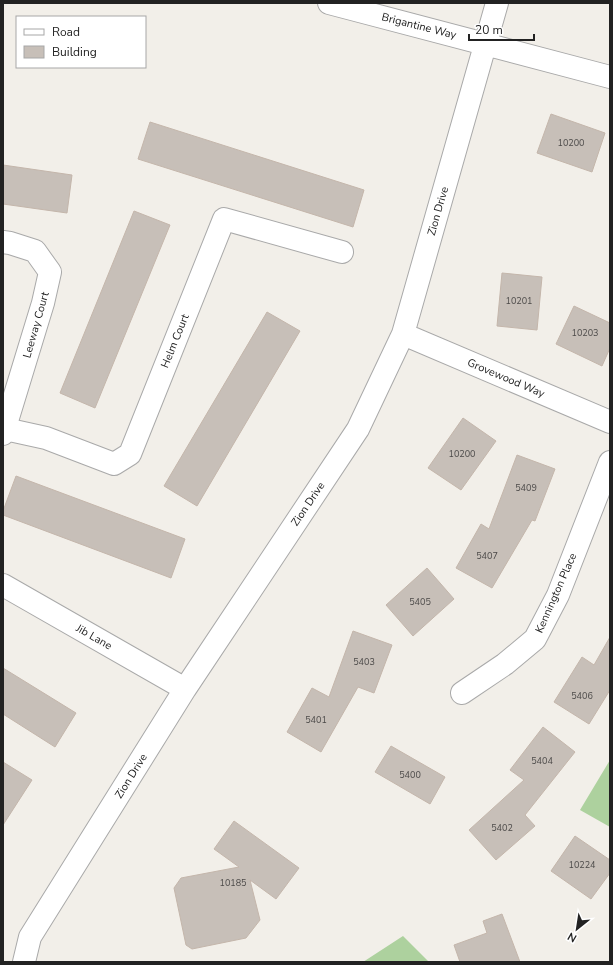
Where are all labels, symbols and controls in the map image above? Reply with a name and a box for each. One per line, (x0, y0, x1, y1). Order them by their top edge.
street label: Brigantine Way (380, 9, 458, 43)
legend (16, 16, 146, 68)
scale bar (469, 16, 534, 42)
text: 20 m (475, 22, 503, 38)
text: Road (52, 24, 80, 40)
text: Building (52, 44, 97, 60)
house number: 10200 (557, 137, 585, 149)
street label: Zion Drive (424, 185, 452, 237)
street label: Leeway Court (19, 290, 53, 360)
house number: 10201 (505, 295, 533, 307)
street label: Helm Court (157, 312, 193, 370)
house number: 10203 (571, 327, 599, 339)
street label: Grovewood Way (465, 355, 547, 401)
house number: 10200 (448, 448, 476, 460)
street label: Zion Drive (288, 479, 328, 529)
house number: 5409 (515, 482, 537, 494)
house number: 5407 (476, 550, 498, 562)
street label: Kennington Place (532, 550, 580, 635)
house number: 5405 (409, 596, 431, 608)
street label: Jib Lane (72, 620, 115, 653)
house number: 5403 (353, 656, 375, 668)
house number: 5406 (571, 690, 593, 702)
house number: 5401 (305, 714, 327, 726)
street label: Zion Drive (111, 751, 151, 801)
house number: 5404 (531, 755, 553, 767)
house number: 5400 (399, 769, 421, 781)
house number: 5402 (491, 822, 513, 834)
house number: 10224 (568, 859, 596, 871)
house number: 10185 (219, 877, 247, 889)
north arrow (557, 909, 597, 949)
text: N (565, 929, 580, 946)

